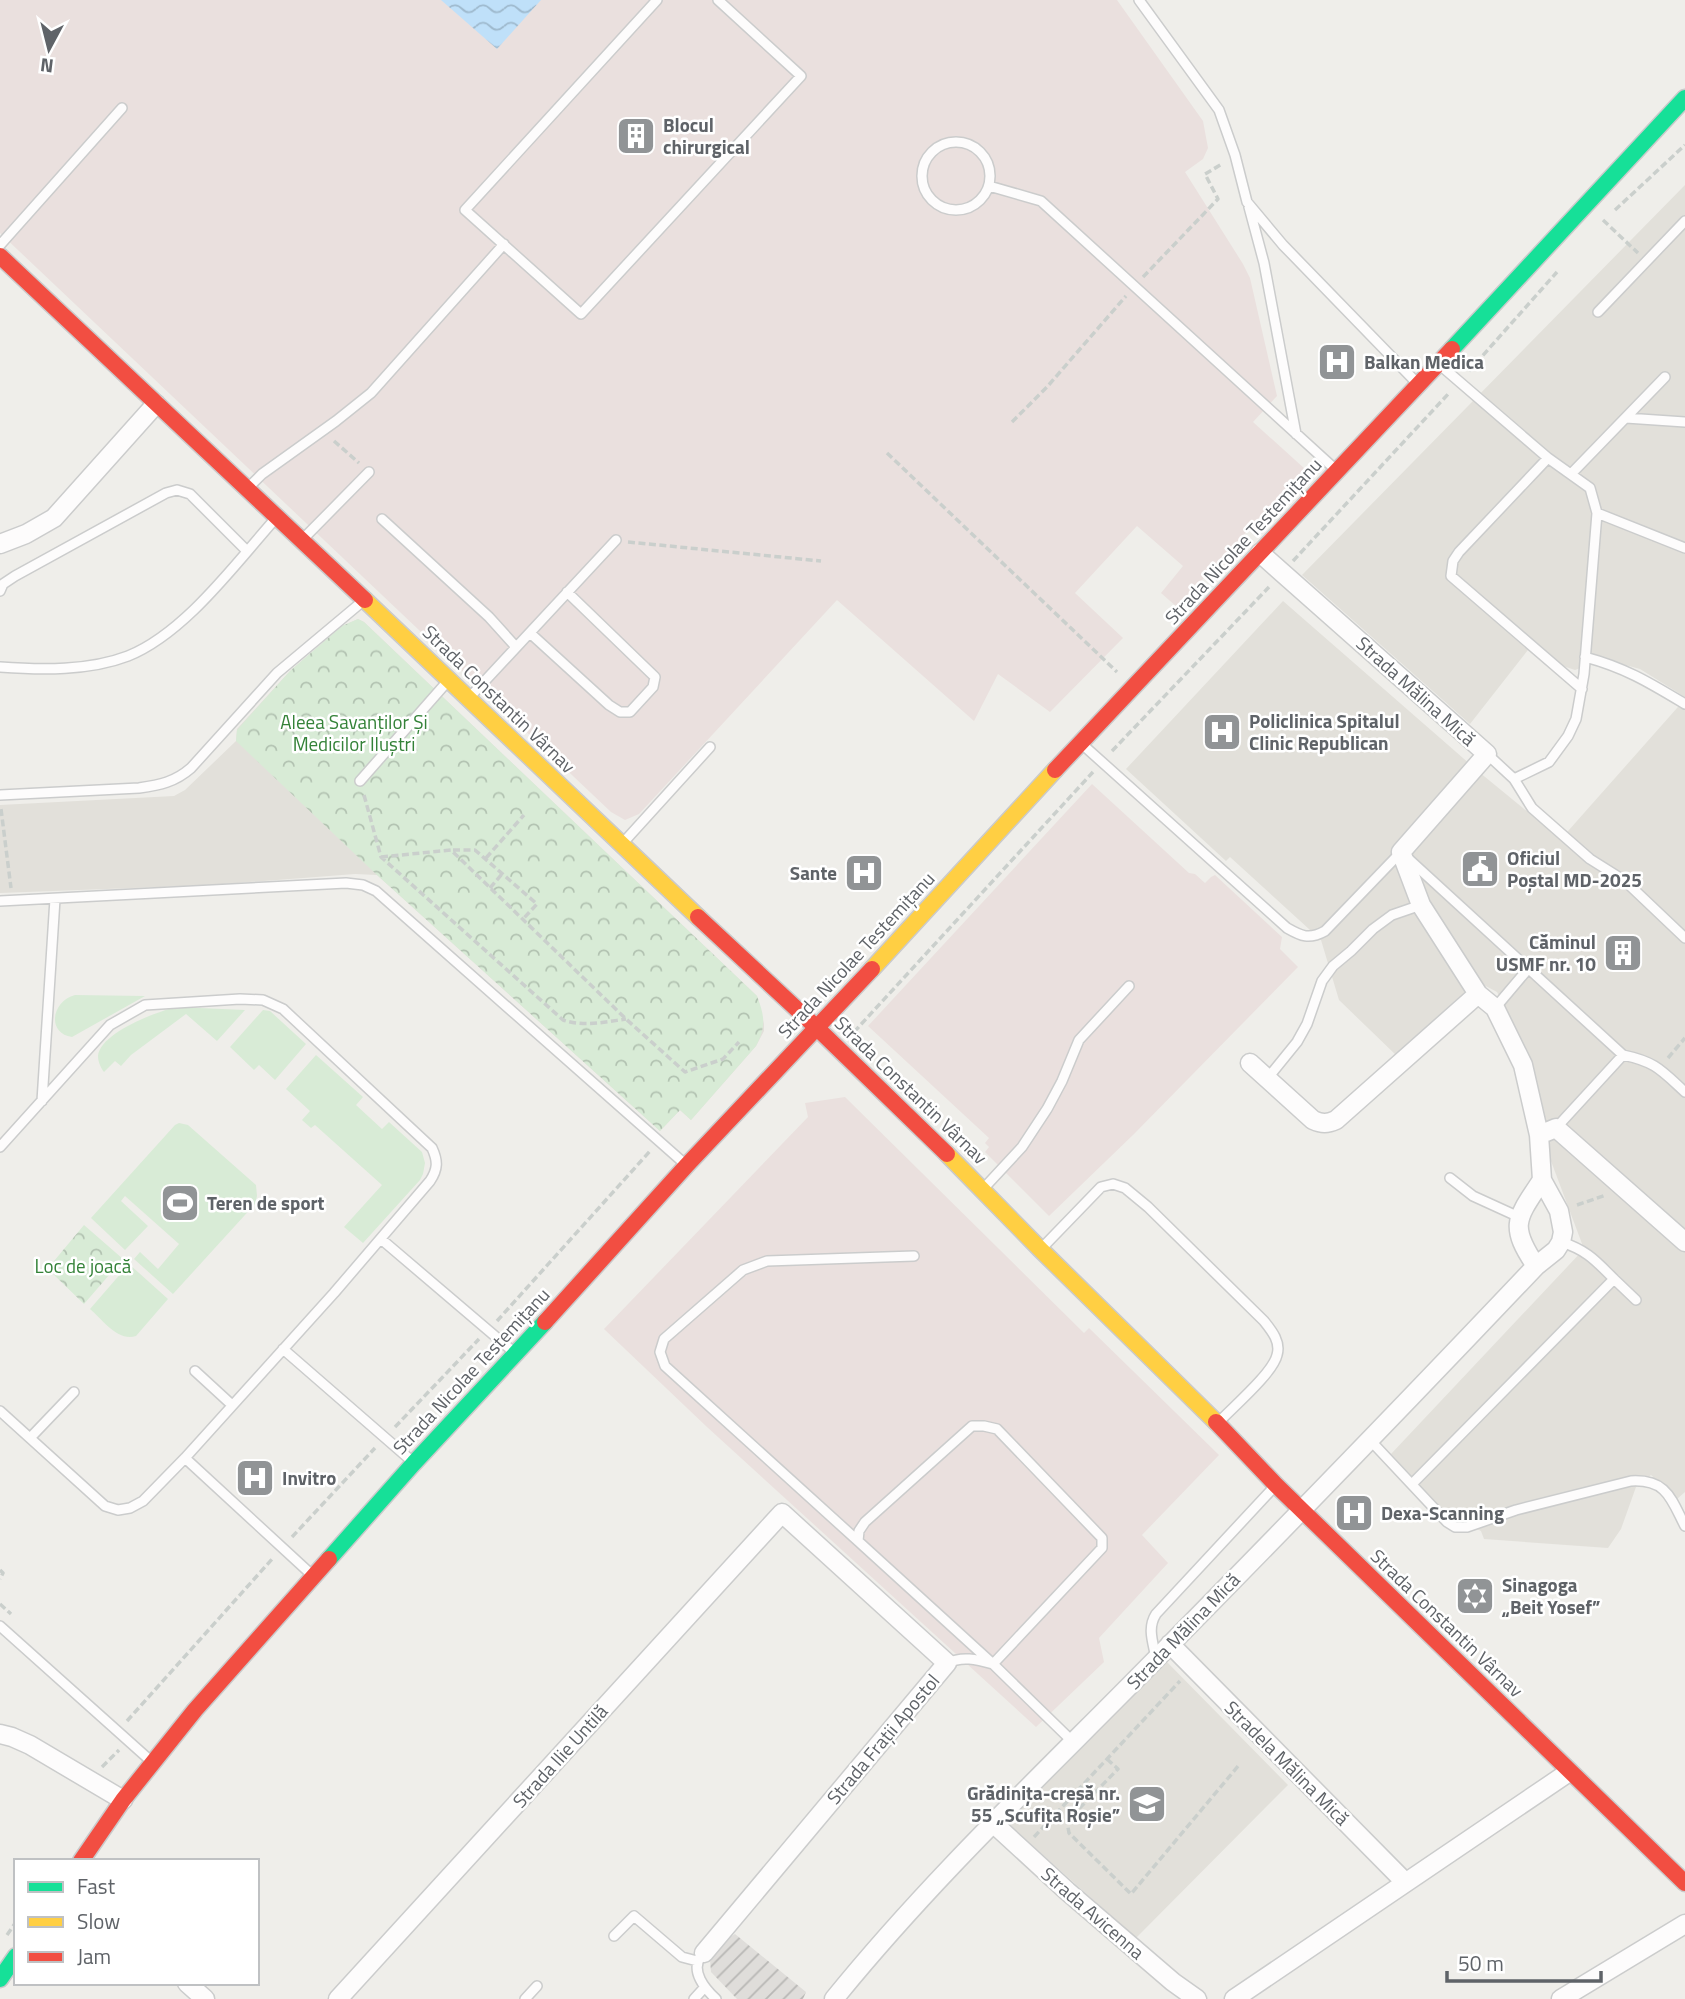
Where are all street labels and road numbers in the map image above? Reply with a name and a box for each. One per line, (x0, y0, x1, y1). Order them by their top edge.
street label: Strada Nicolae Testemițanu (1157, 451, 1328, 631)
street label: Strada Constantin Vârnav (416, 618, 582, 780)
street label: Strada Mălina Mică (1350, 629, 1483, 753)
street label: Strada Nicolae Testemițanu (770, 865, 941, 1045)
street label: Strada Constantin Vârnav (828, 1009, 994, 1171)
street label: Strada Nicolae Testemițanu (385, 1281, 556, 1461)
street label: Strada Constantin Vârnav (1364, 1542, 1530, 1704)
street label: Strada Mălina Mică (1119, 1565, 1246, 1696)
street label: Strada Frații Apostol (819, 1667, 946, 1810)
street label: Stradela Mălina Mică (1218, 1694, 1357, 1832)
street label: Strada Ilie Untilă (505, 1697, 614, 1814)
street label: Strada Avicenna (1035, 1859, 1152, 1966)

